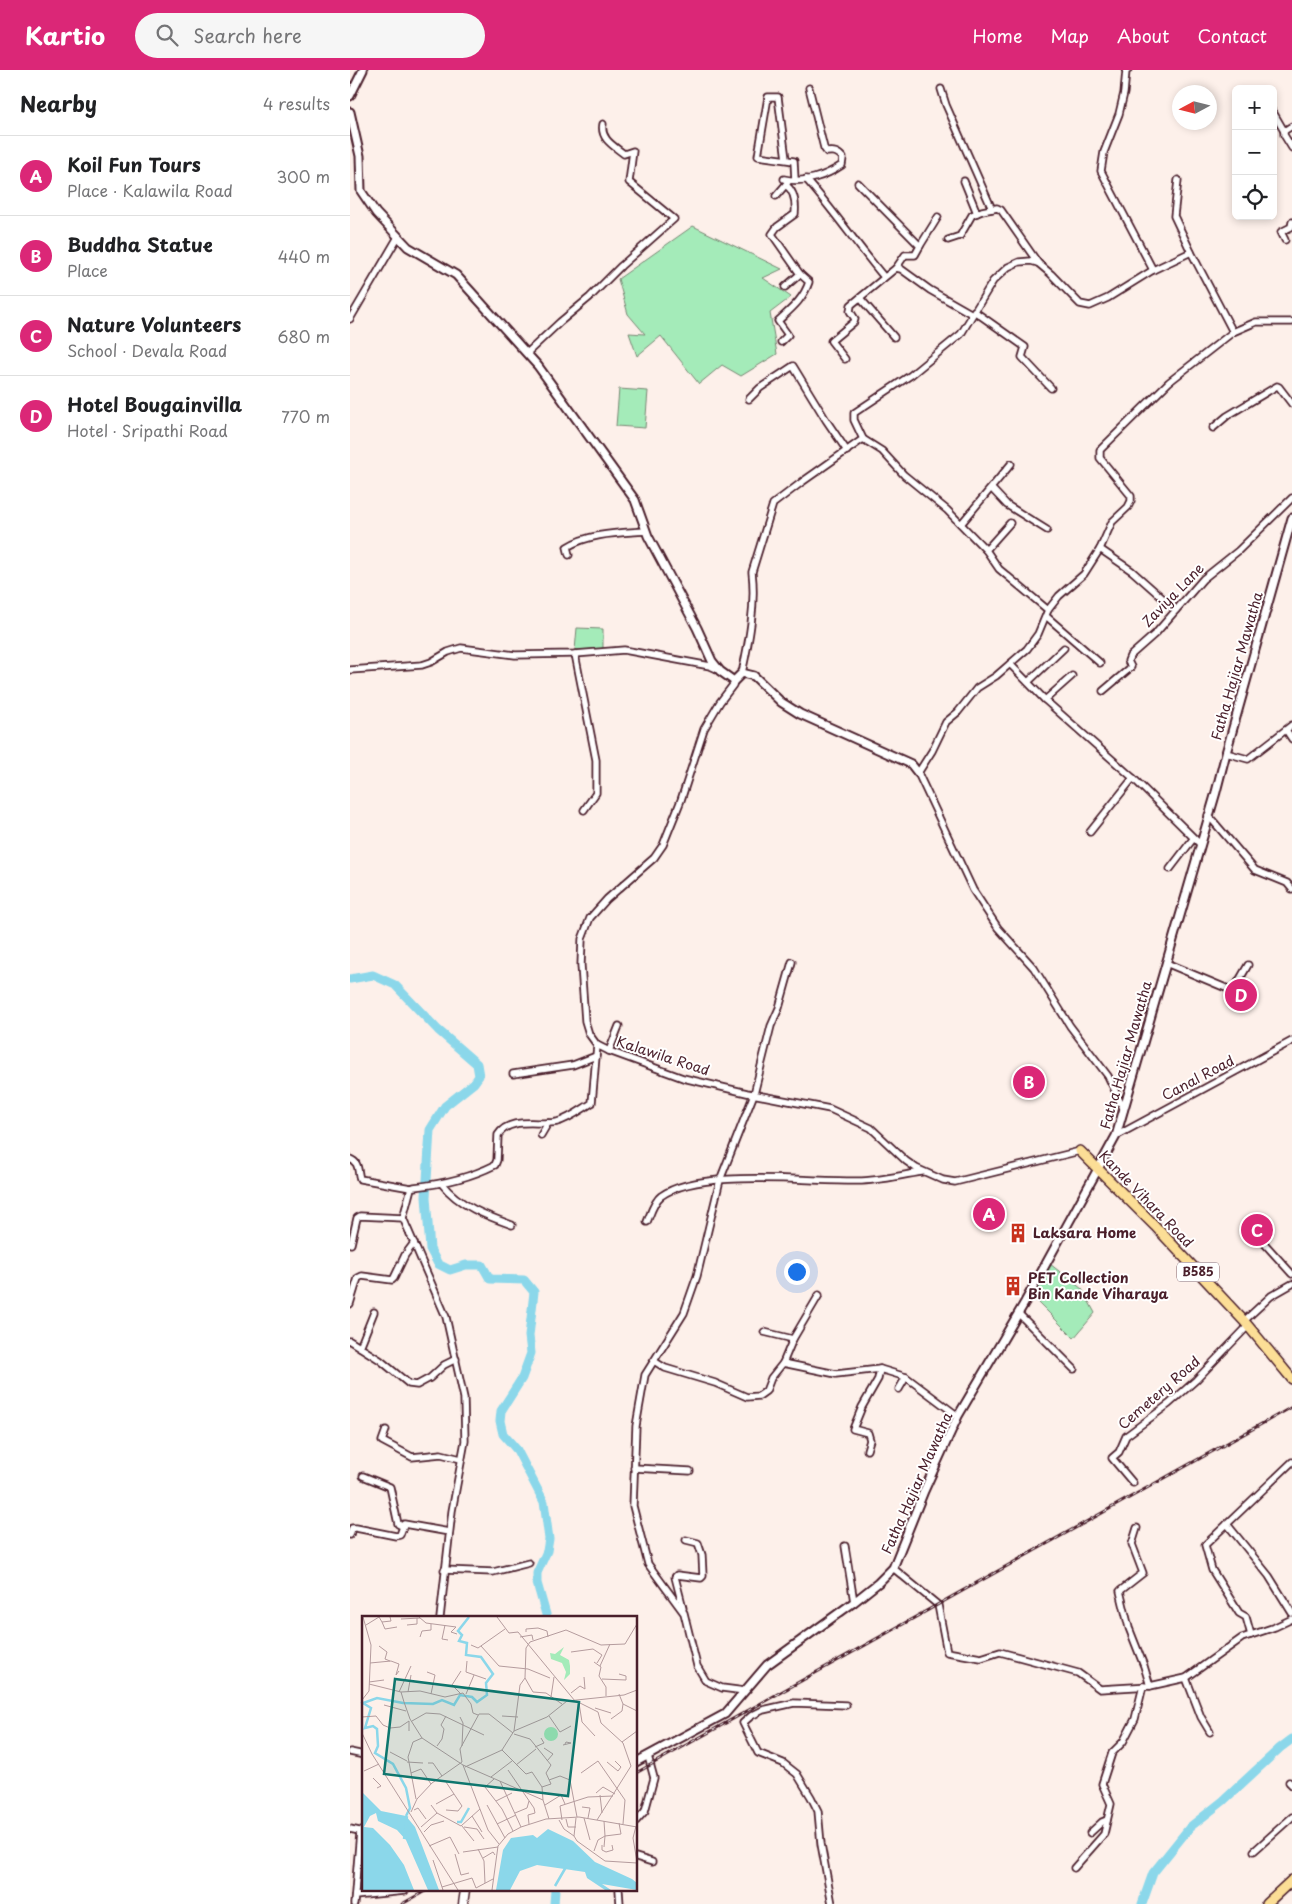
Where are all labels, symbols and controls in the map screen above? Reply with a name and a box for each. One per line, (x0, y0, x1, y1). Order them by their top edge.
search box (135, 13, 485, 58)
text: Kartio (25, 17, 105, 53)
icon: search (153, 21, 181, 49)
text: Search here (193, 21, 302, 49)
text: Home (972, 22, 1022, 49)
text: Map (1050, 22, 1089, 49)
text: About (1117, 22, 1169, 49)
text: Contact (1197, 22, 1267, 49)
north arrow (1172, 85, 1217, 130)
map controls (1232, 85, 1277, 220)
button: + (1232, 85, 1277, 130)
text: Nearby (20, 87, 97, 119)
text: 4 results (263, 91, 330, 115)
button: − (1232, 130, 1277, 175)
text: Koil Fun Tours (67, 150, 201, 178)
text: A (30, 164, 42, 188)
text: 300 m (276, 164, 330, 188)
button: locate (1232, 175, 1277, 220)
text: Place · Kalawila Road (67, 178, 233, 202)
text: Buddha Statue (67, 230, 213, 258)
text: B (31, 244, 41, 268)
text: 440 m (278, 244, 330, 268)
text: Place (67, 258, 108, 282)
text: Nature Volunteers (67, 310, 241, 338)
text: C (30, 324, 42, 348)
text: 680 m (277, 324, 330, 348)
text: School · Devala Road (67, 338, 227, 362)
text: Hotel Bougainvilla (67, 390, 242, 418)
text: D (30, 404, 42, 428)
text: 770 m (281, 404, 330, 428)
text: Hotel · Sripathi Road (67, 418, 228, 442)
street label: Zaviya Lane (1137, 558, 1209, 631)
street label: Fatha Hajiar Mawatha (1205, 589, 1268, 743)
pin: D (1225, 976, 1257, 1014)
street label: Fatha Hajiar Mawatha (1094, 978, 1157, 1132)
street label: Kalawila Road (614, 1031, 713, 1081)
street label: Canal Road (1158, 1050, 1238, 1105)
pin: B (1013, 1063, 1045, 1101)
street label: Kande Vihara Road (1094, 1145, 1198, 1252)
pin: A (973, 1195, 1005, 1233)
pin: C (1241, 1211, 1273, 1249)
building icon: Laksara Home (1007, 1222, 1029, 1244)
place label: Laksara Home (1033, 1222, 1136, 1243)
your location (784, 1259, 810, 1285)
road number: B585 (1177, 1262, 1219, 1282)
place label: PET Collection Bin Kande Viharaya (1028, 1267, 1169, 1304)
building icon: PET Collection Bin Kande Viharaya (1002, 1275, 1024, 1297)
street label: Cemetery Road (1113, 1351, 1204, 1434)
street label: Fatha Hajiar Mawatha (876, 1408, 957, 1557)
inset map (362, 1616, 638, 1892)

